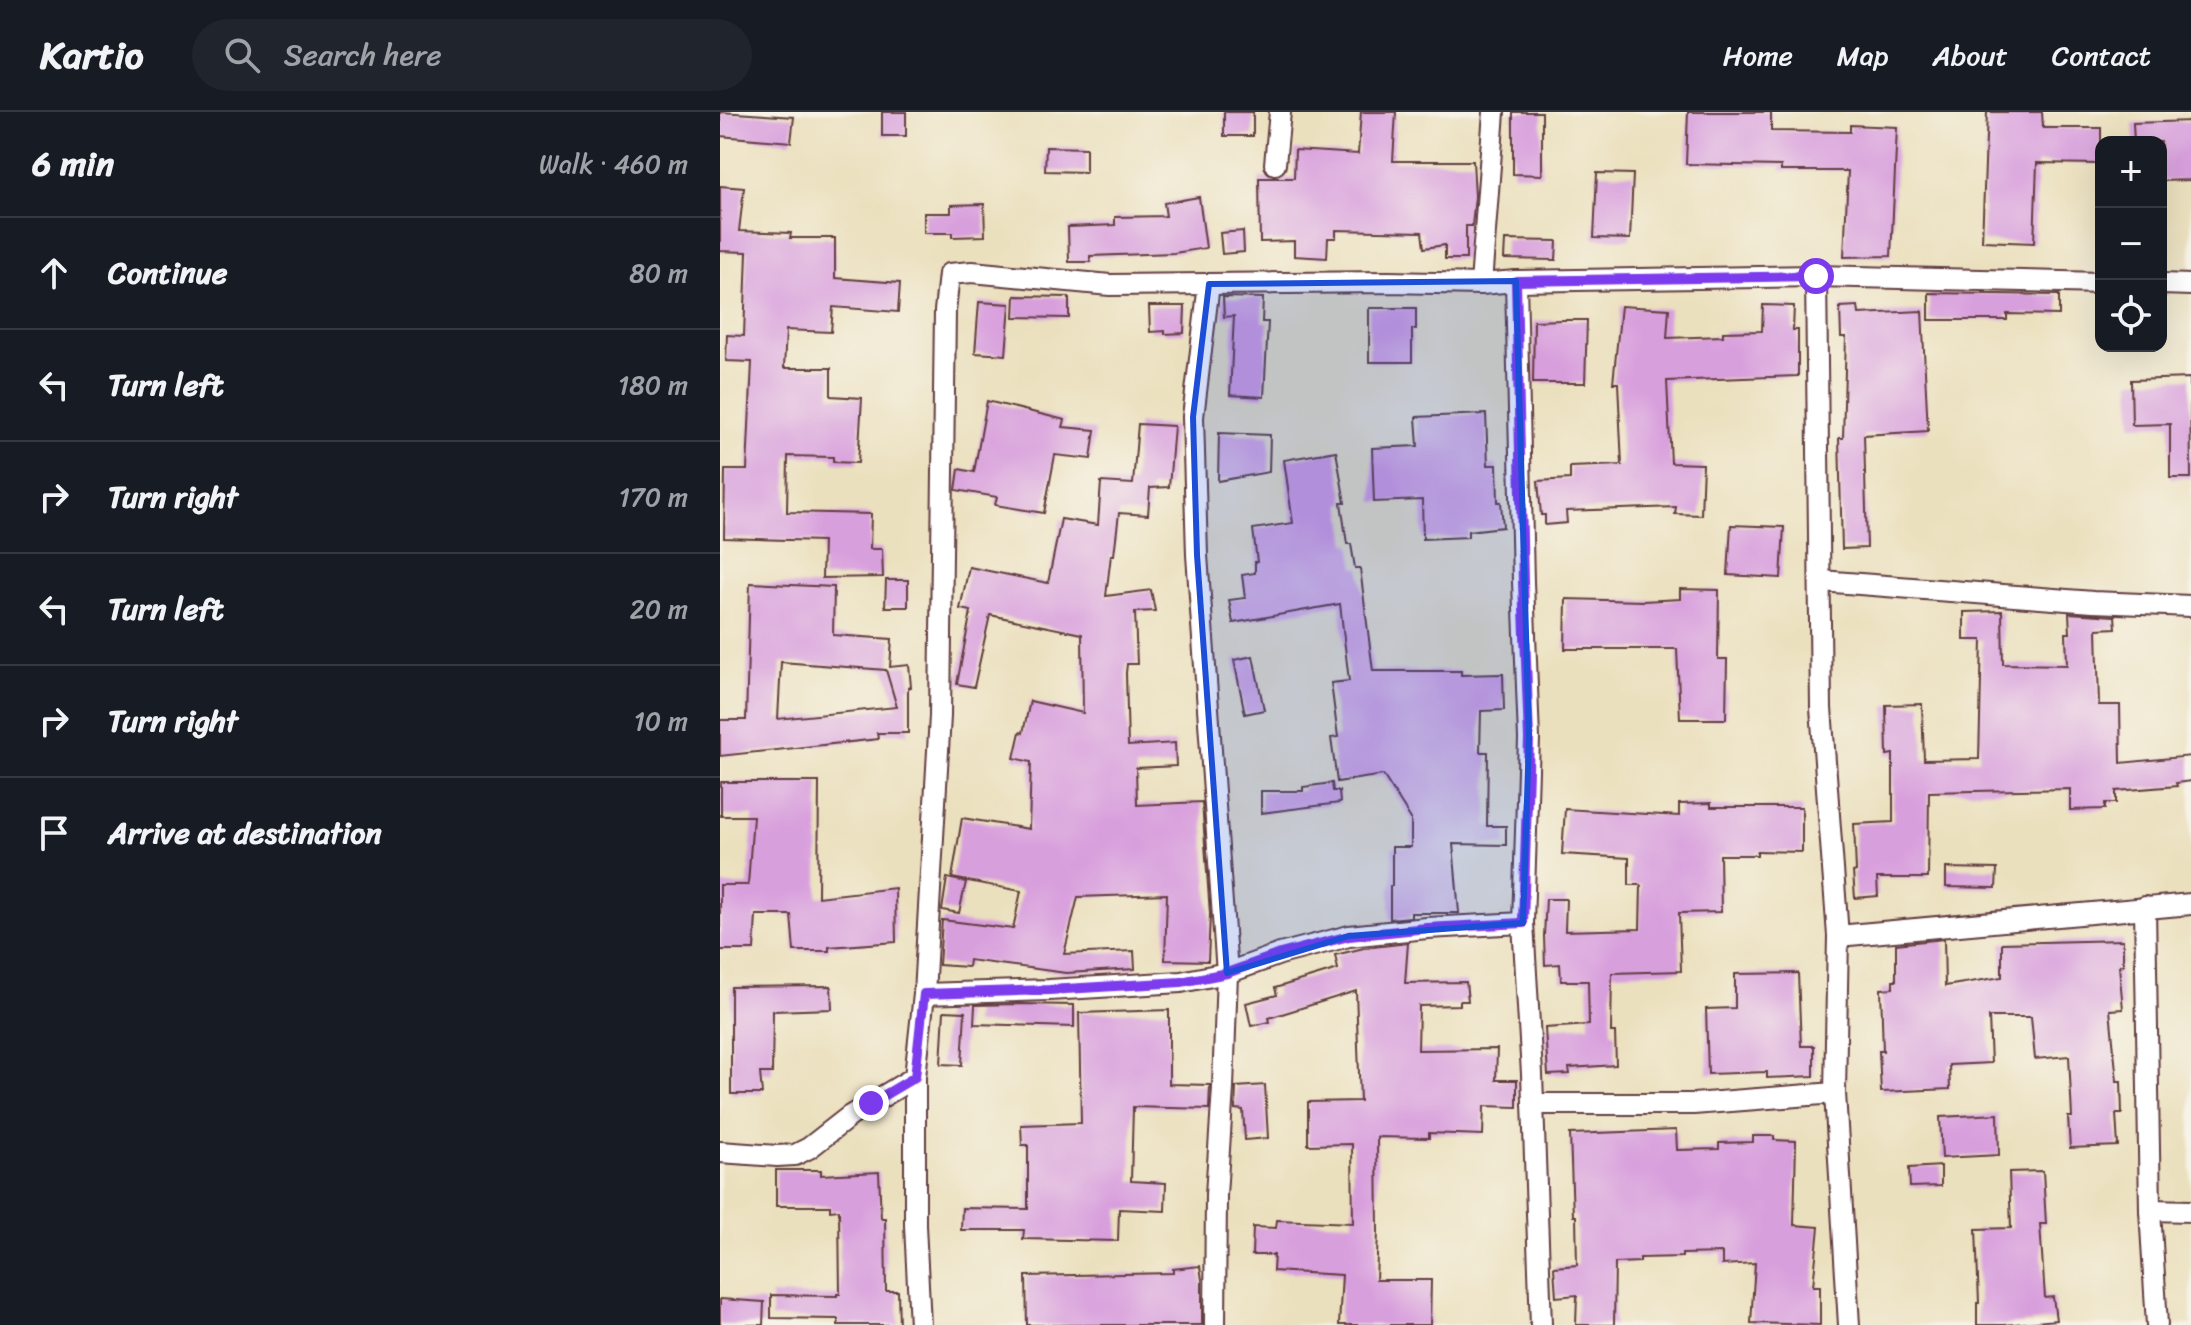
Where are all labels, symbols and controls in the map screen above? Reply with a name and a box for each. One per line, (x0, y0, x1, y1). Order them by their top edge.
search box (192, 19, 752, 91)
text: Kartio (40, 22, 144, 89)
text: Search here (284, 28, 442, 82)
text: Home (1723, 31, 1793, 80)
text: Map (1837, 31, 1888, 80)
text: About (1932, 31, 2008, 80)
text: Contact (2052, 31, 2151, 80)
icon: search (220, 33, 264, 77)
text: 6 min (32, 134, 114, 194)
map controls (2095, 136, 2167, 352)
button: + (2095, 136, 2167, 208)
text: Walk · 460 m (539, 141, 688, 187)
button: − (2095, 208, 2167, 280)
text: Continue (108, 246, 227, 300)
text: 80 m (629, 250, 688, 296)
icon: ahead (32, 251, 76, 295)
route start (1798, 258, 1834, 294)
button: locate (2095, 280, 2167, 352)
text: Turn left (108, 358, 224, 412)
text: 180 m (618, 362, 688, 408)
icon: left (32, 363, 76, 407)
text: Turn right (108, 470, 238, 524)
text: 170 m (619, 474, 688, 520)
icon: right (32, 475, 76, 519)
text: Turn left (108, 582, 224, 636)
text: 20 m (630, 586, 688, 632)
icon: left (32, 587, 76, 631)
text: Turn right (108, 694, 238, 748)
text: 10 m (634, 698, 688, 744)
icon: right (32, 699, 76, 743)
text: Arrive at destination (108, 806, 382, 860)
icon: arrive (32, 811, 76, 855)
route end (853, 1085, 889, 1121)

